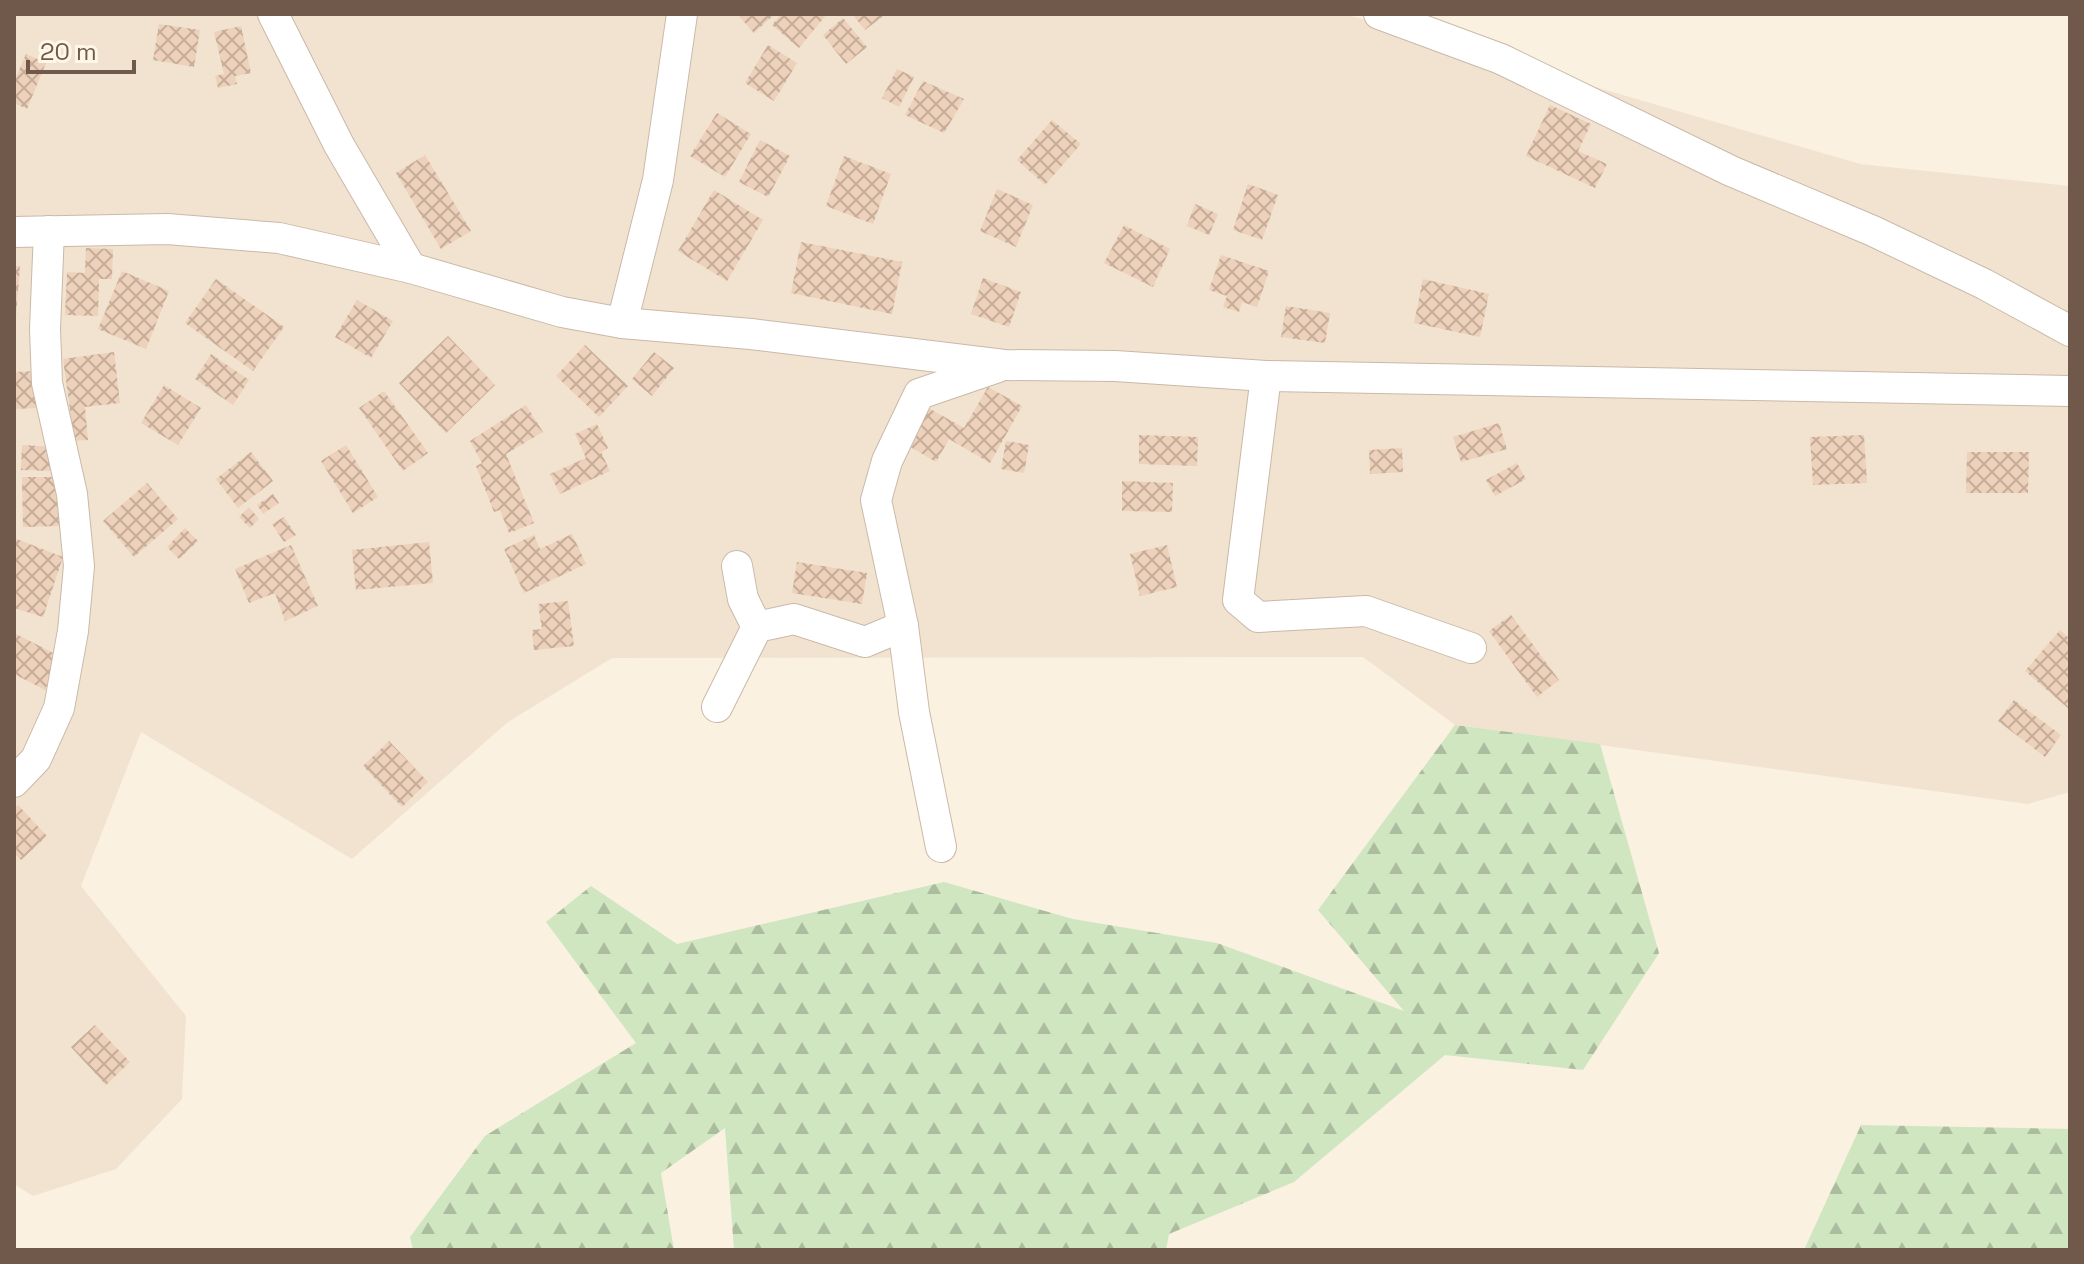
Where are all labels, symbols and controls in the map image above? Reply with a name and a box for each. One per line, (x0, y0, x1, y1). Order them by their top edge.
scale bar (28, 24, 134, 74)
text: 20 m (40, 36, 97, 67)

